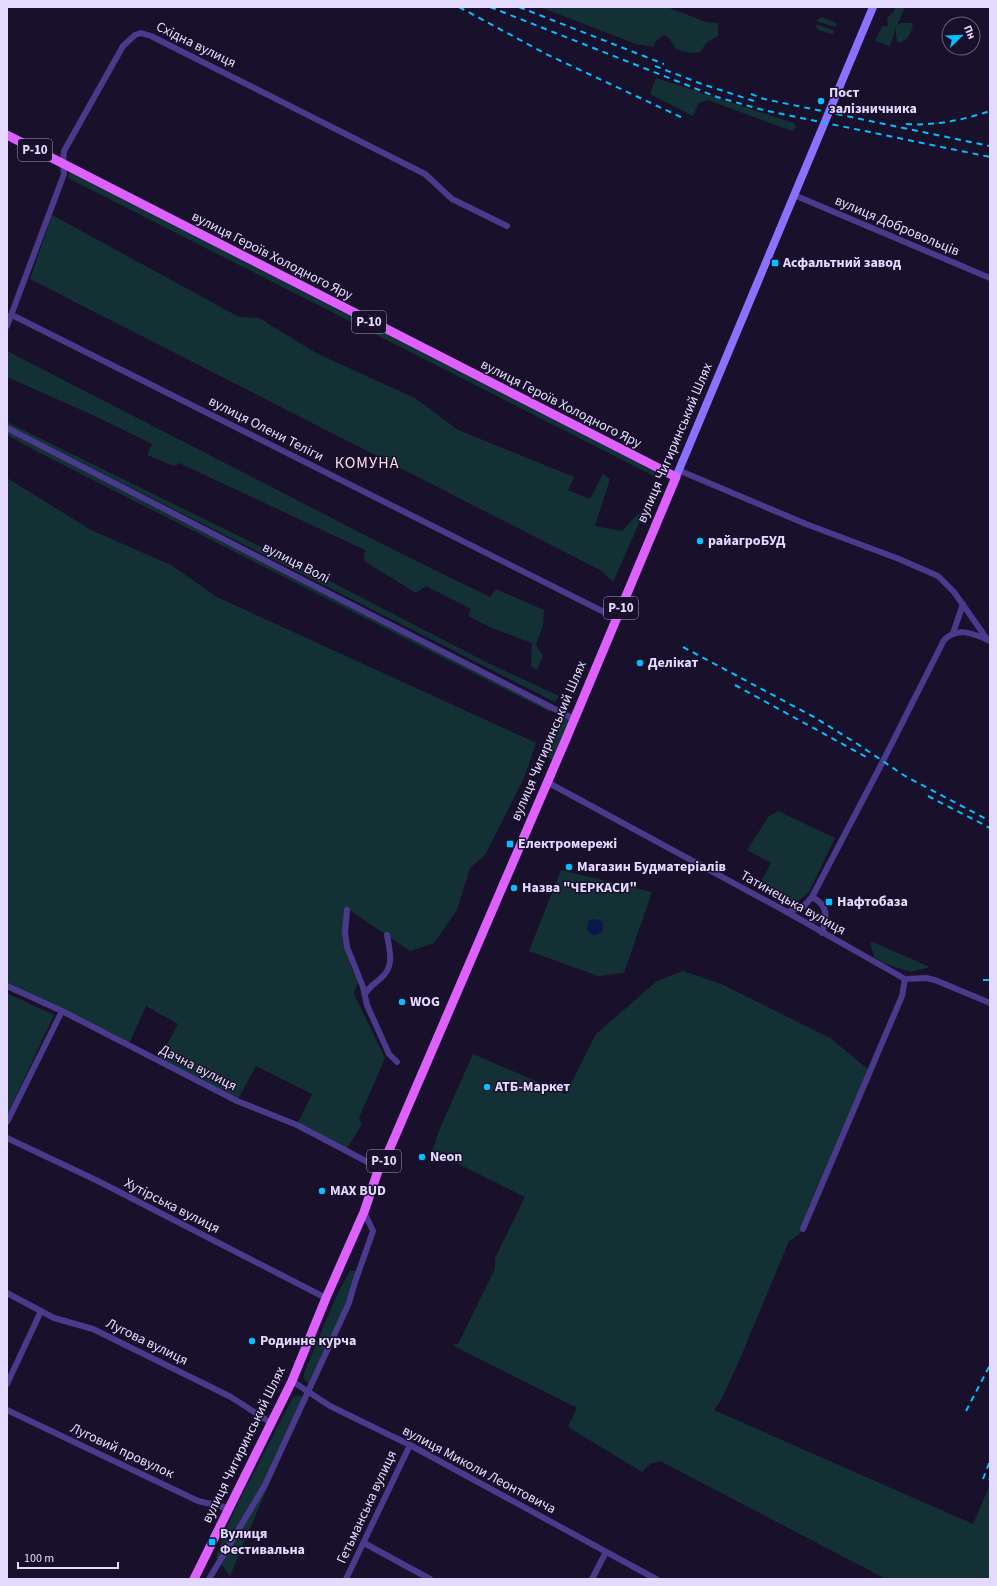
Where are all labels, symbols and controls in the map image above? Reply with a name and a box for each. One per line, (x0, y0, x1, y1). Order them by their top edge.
north arrow (941, 16, 981, 56)
street label: Східна вулиця (153, 17, 239, 73)
text: Пн (960, 23, 979, 42)
place label: Пост залізничника (829, 83, 917, 119)
marker: Пост залізничника (816, 96, 826, 106)
road number: Р-10 (18, 139, 52, 161)
street label: вулиця Добровольців (832, 191, 962, 261)
street label: вулиця Героїв Холодного Яру (188, 207, 356, 306)
place label: Асфальтний завод (782, 253, 902, 273)
marker: Асфальтний завод (770, 258, 780, 268)
road number: Р-10 (352, 311, 386, 333)
street label: вулиця Героїв Холодного Яру (477, 355, 645, 454)
street label: вулиця Чигиринський Шлях (632, 359, 718, 526)
street label: вулиця Олени Теліги (205, 391, 327, 467)
district label: КОМУНА (335, 452, 399, 474)
place label: райагроБУД (708, 531, 786, 551)
marker: райагроБУД (695, 536, 705, 546)
street label: вулиця Волі (259, 537, 333, 589)
road number: Р-10 (604, 597, 638, 619)
place label: Делікат (648, 653, 698, 673)
street label: вулиця Чигиринський Шлях (506, 657, 592, 824)
marker: Делікат (635, 658, 645, 668)
place label: Електромережі (518, 834, 617, 854)
marker: Електромережі (505, 839, 515, 849)
place label: Магазин Будматеріалів (577, 857, 726, 877)
marker: Магазин Будматеріалів (564, 862, 574, 872)
street label: Татинецька вулиця (737, 866, 849, 940)
place label: Назва "ЧЕРКАСИ" (522, 878, 637, 898)
marker: Назва "ЧЕРКАСИ" (509, 883, 519, 893)
place label: Нафтобаза (837, 892, 908, 912)
marker: Нафтобаза (824, 897, 834, 907)
place label: WOG (410, 992, 440, 1012)
marker: WOG (397, 997, 407, 1007)
street label: Дачна вулиця (156, 1040, 240, 1096)
place label: АТБ-Маркет (494, 1077, 570, 1097)
marker: АТБ-Маркет (482, 1082, 492, 1092)
place label: Neon (430, 1147, 462, 1167)
road number: Р-10 (367, 1150, 401, 1172)
marker: Neon (417, 1152, 427, 1162)
street label: Хутірська вулиця (121, 1173, 223, 1239)
place label: MAX BUD (330, 1181, 386, 1201)
marker: MAX BUD (317, 1186, 327, 1196)
street label: Лугова вулиця (103, 1314, 191, 1370)
place label: Родинне курча (260, 1331, 356, 1351)
marker: Родинне курча (247, 1336, 257, 1346)
street label: вулиця Чигиринський Шлях (197, 1363, 291, 1527)
street label: Луговий провулок (67, 1418, 177, 1484)
street label: вулиця Миколи Леонтовича (399, 1421, 559, 1519)
street label: Гетьманська вулиця (332, 1447, 402, 1567)
place label: Вулиця Фестивальна (220, 1524, 305, 1560)
marker: Вулиця Фестивальна (207, 1537, 217, 1547)
scale bar (18, 1544, 118, 1570)
text: 100 m (24, 1550, 54, 1567)

